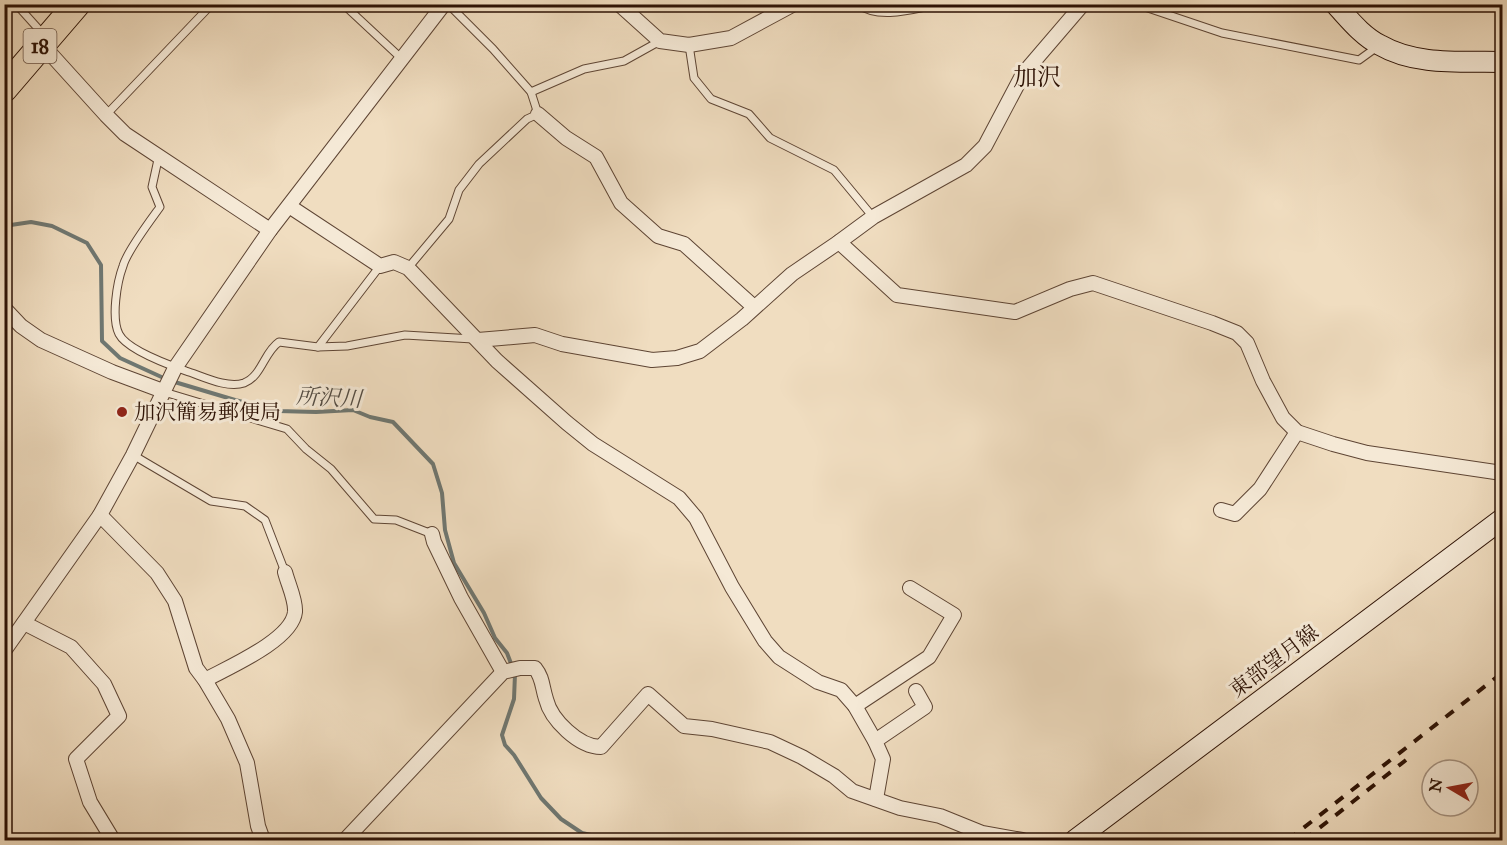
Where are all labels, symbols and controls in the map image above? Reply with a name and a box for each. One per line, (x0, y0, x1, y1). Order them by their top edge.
road number: 18 (24, 29, 57, 63)
district label: 加沢 (1013, 62, 1061, 92)
water label: 所沢川 (295, 382, 365, 413)
place label: 加沢簡易郵便局 (134, 399, 281, 425)
marker: 加沢簡易郵便局 (115, 405, 129, 419)
street label: 東部望月線 (1224, 619, 1324, 703)
north arrow (1420, 758, 1480, 818)
text: N (1425, 777, 1446, 794)

